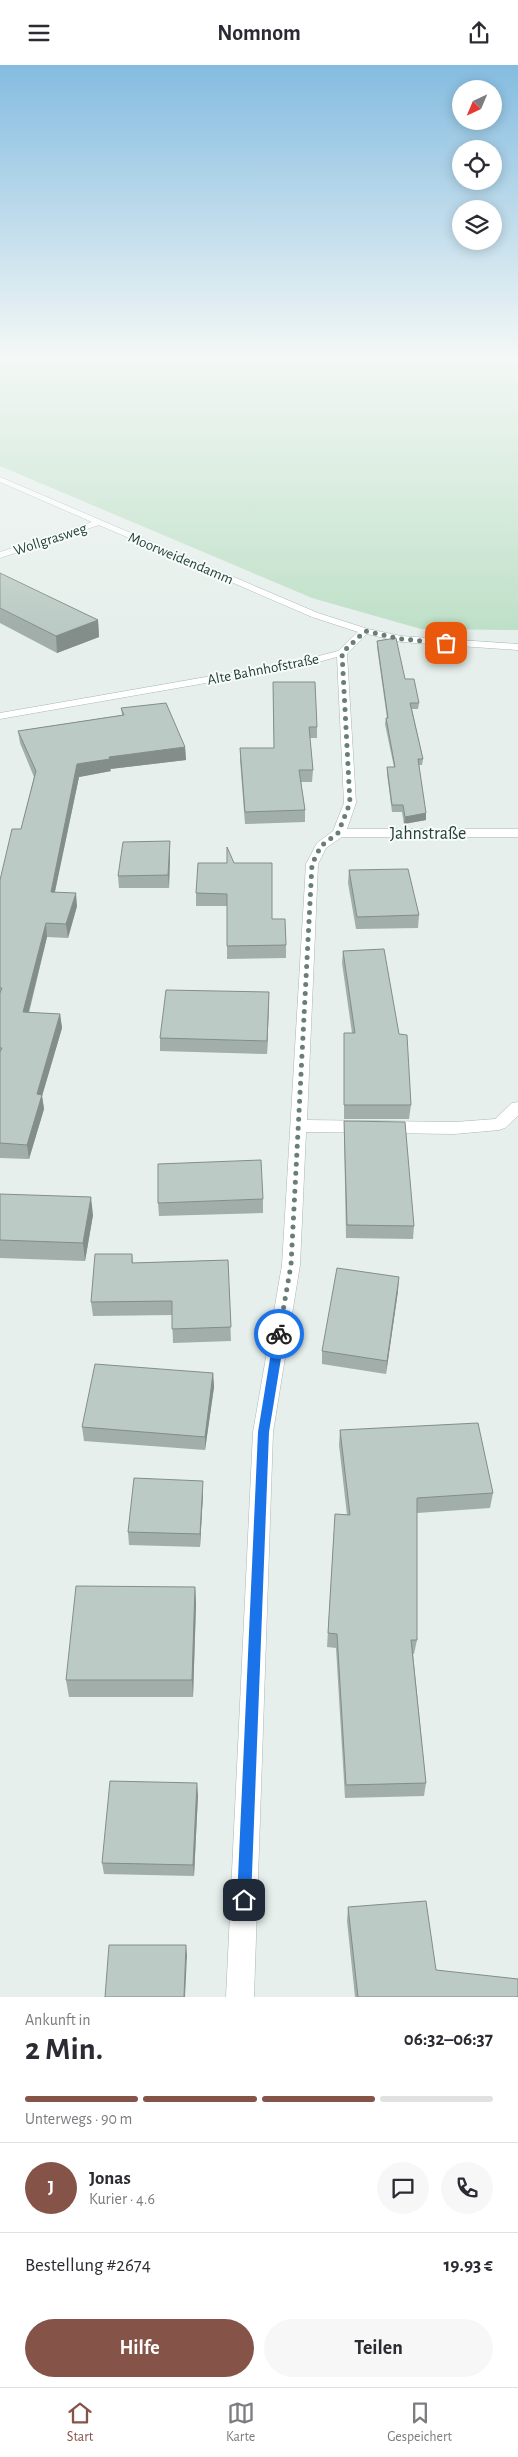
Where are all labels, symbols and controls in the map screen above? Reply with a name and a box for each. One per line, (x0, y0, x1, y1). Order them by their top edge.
icon: menu (25, 19, 53, 47)
icon: share (465, 19, 493, 47)
text: Nomnom (217, 22, 301, 44)
north arrow (452, 80, 502, 130)
map controls (452, 80, 502, 250)
button: locate (452, 140, 502, 190)
button: layers (452, 200, 502, 250)
street label: Wollgrasweg (12, 520, 89, 558)
street label: Moorweidendamm (126, 530, 235, 587)
pin (425, 622, 467, 664)
icon: bag (432, 629, 460, 657)
street label: Alte Bahnhofstraße (206, 651, 320, 688)
street label: Jahnstraße (390, 825, 466, 843)
courier (254, 1309, 304, 1359)
icon: bike (265, 1320, 293, 1348)
pin (223, 1879, 265, 1921)
icon: home (230, 1886, 258, 1914)
text: Ankunft in (25, 2012, 91, 2028)
text: 06:32–06:37 (404, 2030, 493, 2049)
text: 2 Min. (25, 2033, 103, 2065)
text: Unterwegs · 90 m (25, 2111, 132, 2127)
button: chat (377, 2162, 429, 2214)
button: phone (441, 2162, 493, 2214)
text: Jonas (89, 2169, 131, 2188)
text: J (48, 2178, 54, 2197)
text: Kurier · 4.6 (89, 2191, 155, 2207)
text: Bestellung #2674 (25, 2256, 151, 2275)
text: 19.93 € (444, 2256, 493, 2275)
button: Hilfe (25, 2319, 254, 2377)
button: Teilen (264, 2319, 493, 2377)
tab: Start (66, 2399, 94, 2446)
tab: Karte (226, 2399, 255, 2446)
tab: Gespeichert (387, 2399, 452, 2446)

